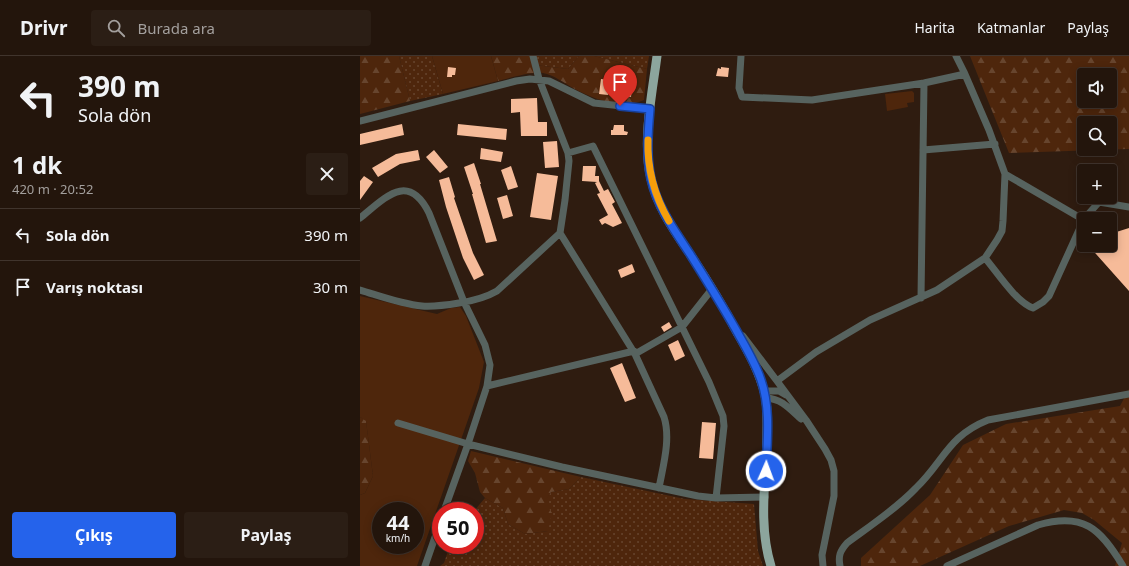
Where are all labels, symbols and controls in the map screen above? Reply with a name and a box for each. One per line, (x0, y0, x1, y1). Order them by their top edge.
search box (91, 10, 371, 46)
text: Drivr (20, 15, 67, 41)
icon: search (105, 17, 127, 39)
text: Burada ara (137, 18, 215, 38)
text: Harita (914, 18, 955, 37)
text: Katmanlar (977, 18, 1045, 37)
text: Paylaş (1067, 18, 1109, 37)
pin (603, 65, 637, 106)
text: 390 m (78, 67, 161, 105)
map controls (1077, 68, 1117, 252)
button: sound (1077, 68, 1117, 108)
icon: arrive (609, 71, 631, 93)
icon: left (12, 72, 64, 124)
text: Sola dön (78, 103, 151, 127)
button: search (1077, 116, 1117, 156)
text: 1 dk (12, 148, 62, 181)
button: close (306, 153, 348, 195)
button: + (1077, 164, 1117, 204)
text: 420 m · 20:52 (12, 180, 93, 198)
button: − (1077, 212, 1117, 252)
icon: left (12, 224, 34, 246)
text: Sola dön (46, 225, 110, 245)
text: 390 m (304, 225, 348, 245)
icon: arrive (12, 276, 34, 298)
text: Varış noktası (46, 277, 143, 297)
text: 30 m (313, 277, 348, 297)
position arrow (745, 450, 787, 492)
speed limit sign: 50 (432, 502, 484, 554)
text: 44 (387, 509, 409, 536)
button: Çıkış (12, 512, 176, 558)
button: Paylaş (184, 512, 348, 558)
text: km/h (386, 531, 410, 545)

